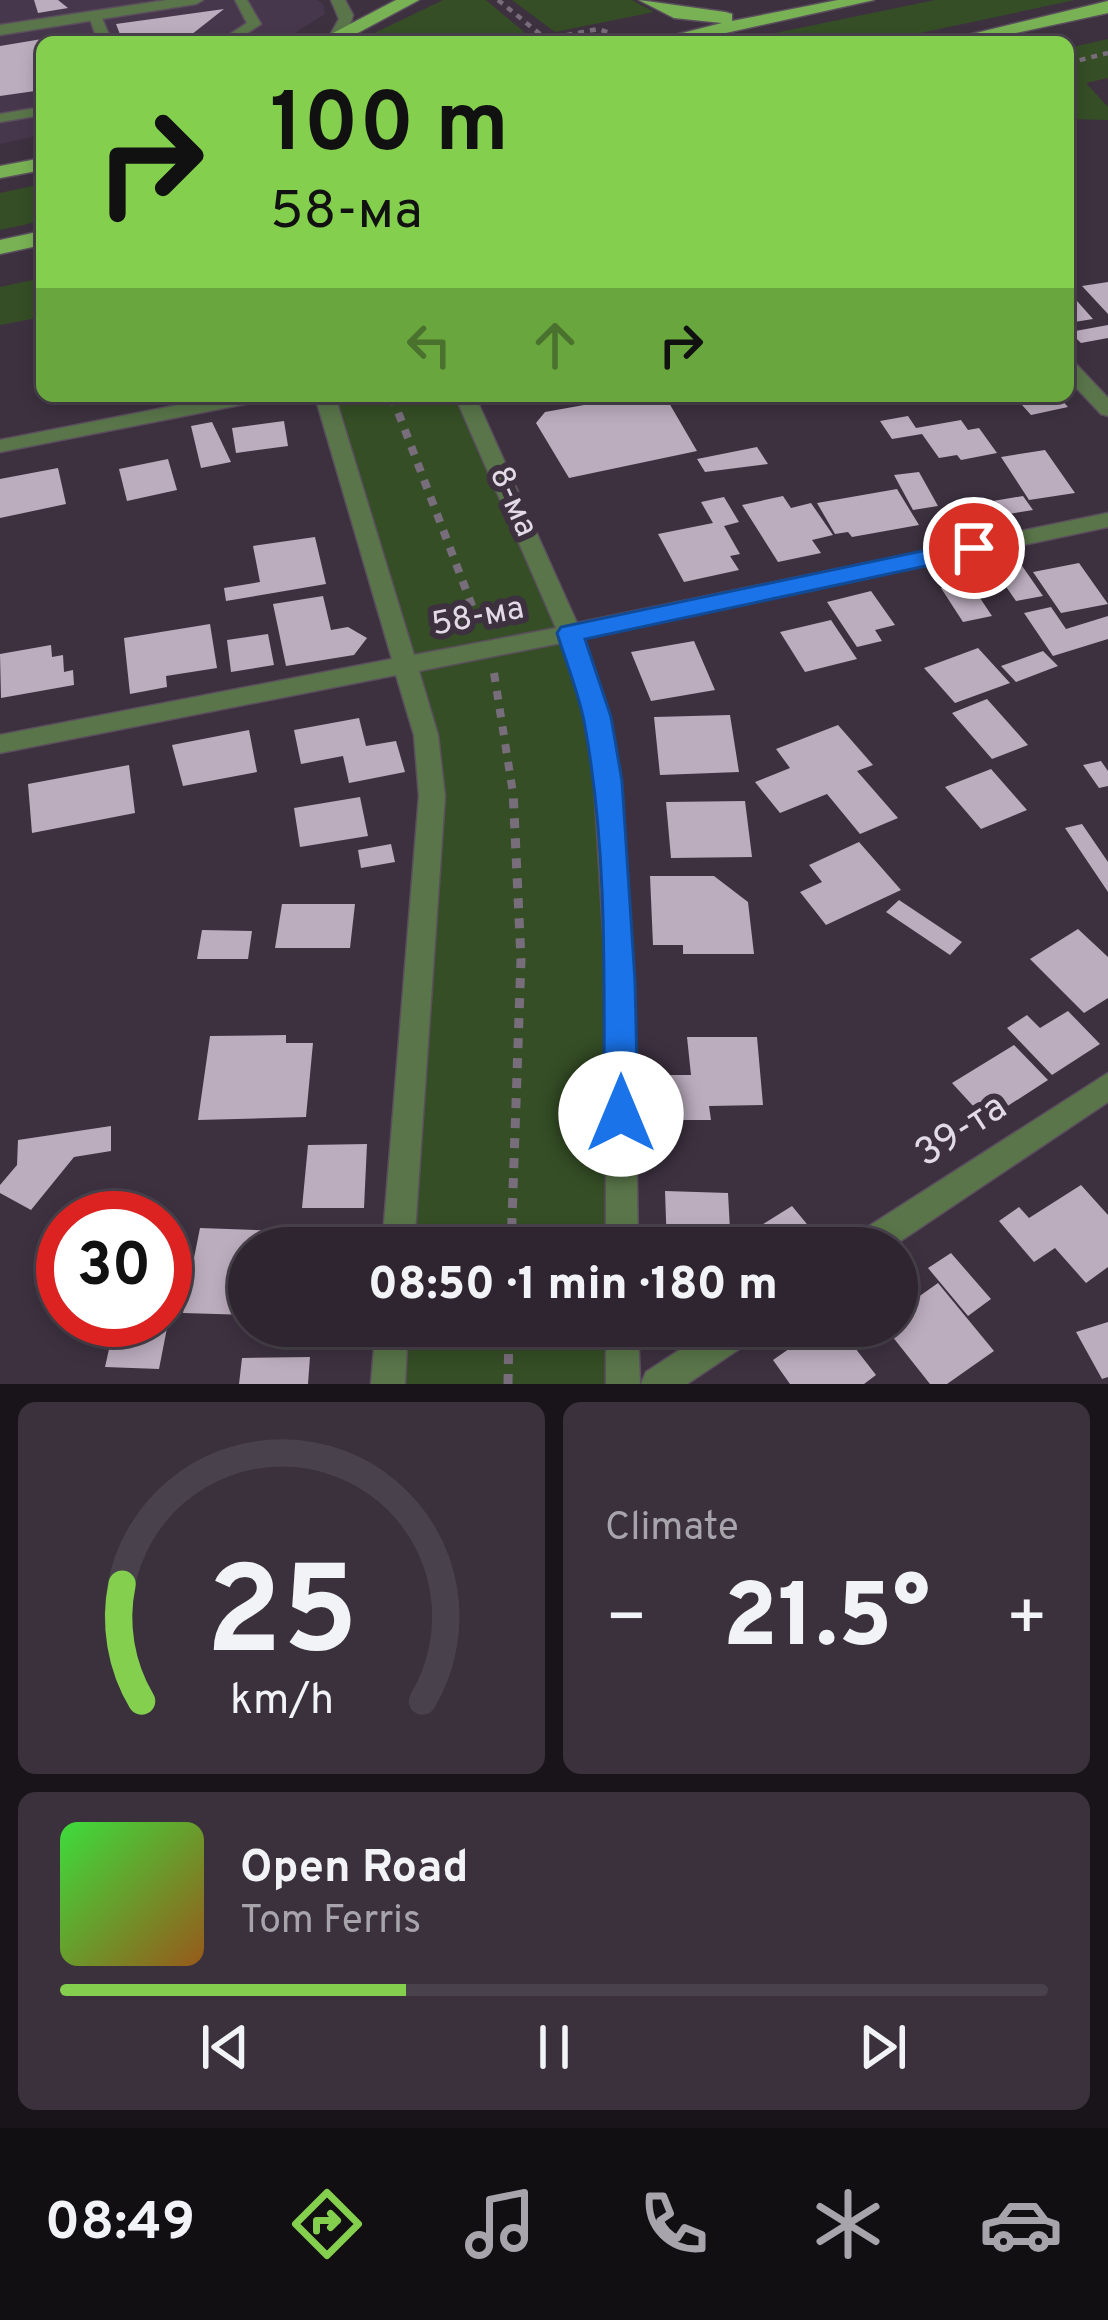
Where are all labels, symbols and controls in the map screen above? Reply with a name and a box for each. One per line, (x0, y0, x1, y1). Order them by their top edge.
text: 100 m (270, 75, 509, 181)
icon: right (72, 84, 228, 240)
text: 58-ма (270, 179, 423, 248)
icon: left (396, 312, 462, 378)
icon: ahead (522, 312, 588, 378)
icon: right (648, 312, 714, 378)
street label: 8-ма (478, 460, 546, 544)
pin (923, 497, 1025, 599)
icon: arrive (941, 515, 1007, 581)
street label: 58-ма (428, 588, 528, 648)
position arrow (558, 1051, 684, 1177)
street label: 39-та (907, 1084, 1017, 1180)
speed limit sign: 30 (36, 1191, 192, 1347)
text: 08:50 · 1 min · 180 m (368, 1258, 778, 1315)
text: Climate (605, 1505, 739, 1554)
text: 25 (205, 1540, 358, 1698)
text: 21.5° (723, 1565, 930, 1678)
text: − (605, 1580, 648, 1663)
text: + (1005, 1580, 1048, 1663)
text: km/h (229, 1675, 334, 1729)
text: Open Road (240, 1841, 468, 1898)
text: Tom Ferris (240, 1898, 421, 1947)
icon: previous (192, 2014, 258, 2080)
icon: pause (521, 2014, 587, 2080)
icon: next (850, 2014, 916, 2080)
icon: directions (285, 2182, 369, 2266)
icon: music (458, 2182, 542, 2266)
icon: phone (632, 2182, 716, 2266)
icon: climate (806, 2182, 890, 2266)
icon: car (979, 2182, 1063, 2266)
text: 08:49 (45, 2190, 195, 2259)

